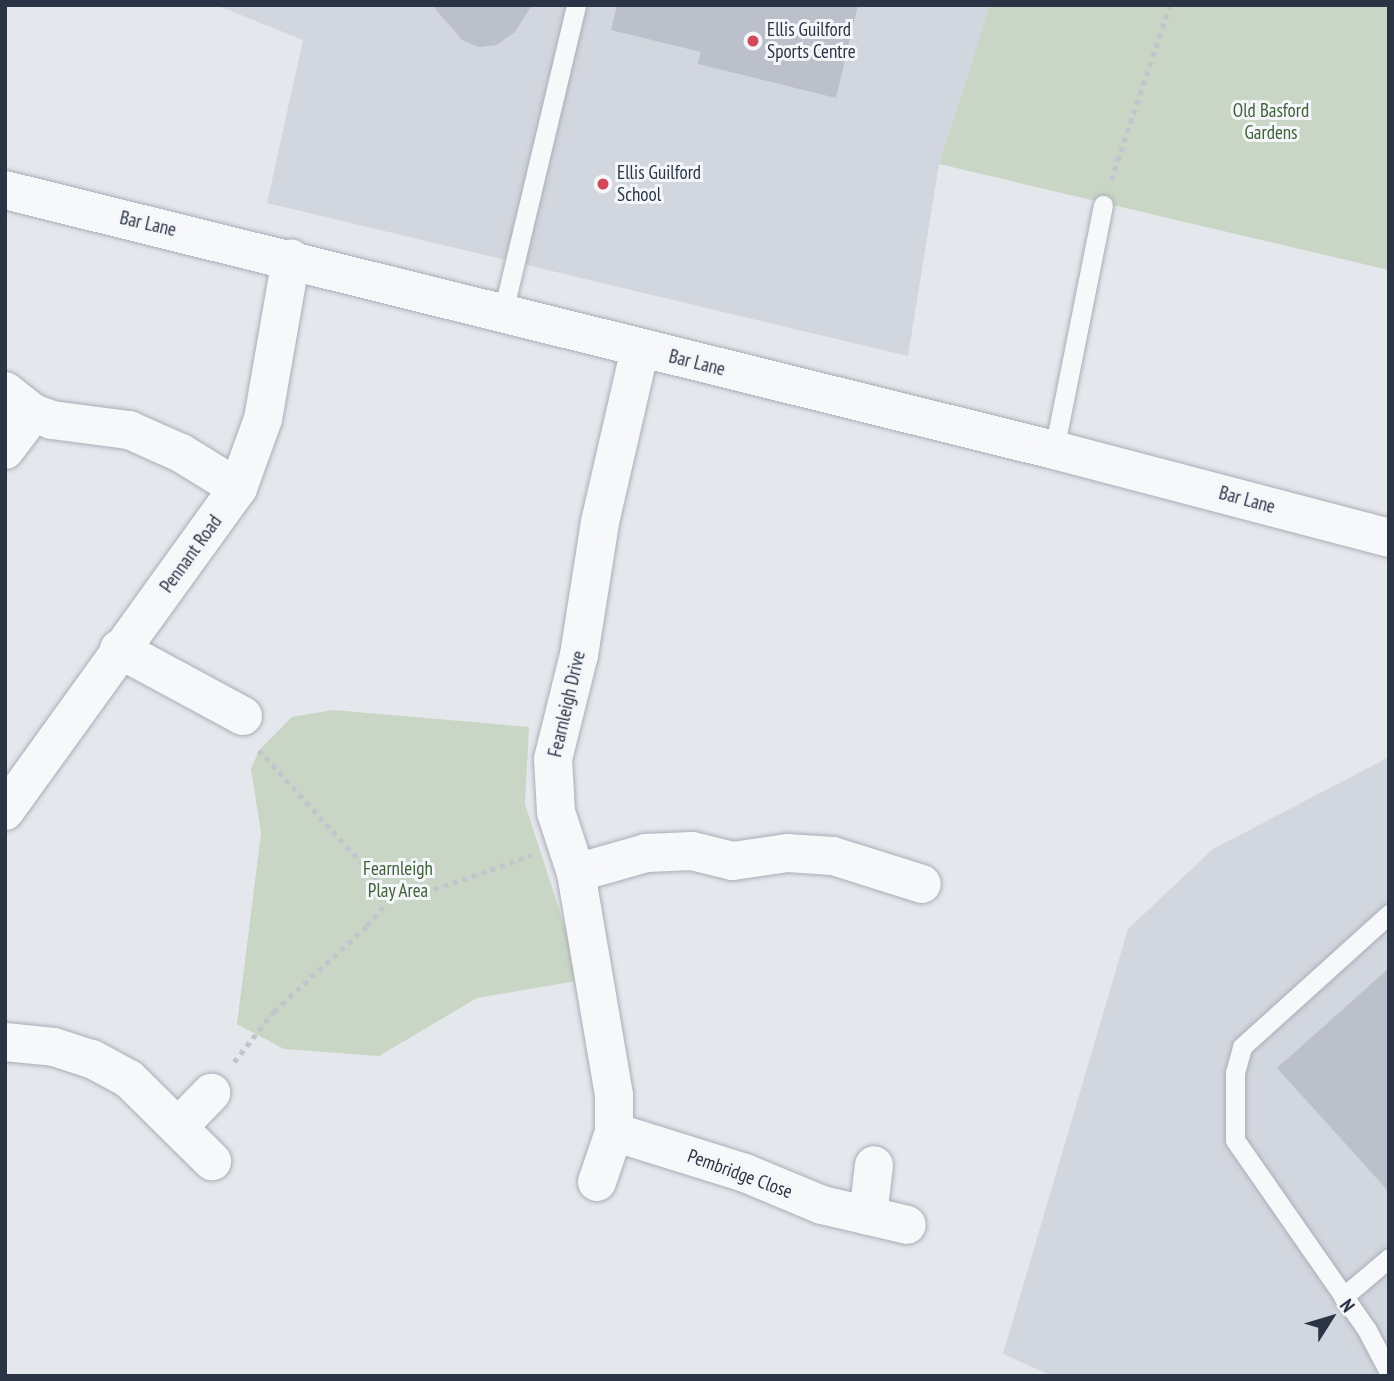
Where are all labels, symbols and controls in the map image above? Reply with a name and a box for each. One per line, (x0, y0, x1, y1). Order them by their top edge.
place label: Ellis Guilford Sports Centre (767, 19, 856, 63)
marker: Ellis Guilford Sports Centre (745, 33, 761, 49)
park label: Old Basford Gardens (1233, 100, 1309, 144)
place label: Ellis Guilford School (617, 162, 701, 206)
marker: Ellis Guilford School (595, 176, 611, 192)
street label: Bar Lane (118, 206, 178, 242)
street label: Bar Lane (666, 345, 728, 381)
street label: Bar Lane (1216, 482, 1278, 518)
street label: Pennant Road (155, 511, 227, 597)
street label: Fearnleigh Drive (544, 649, 590, 759)
park label: Fearnleigh Play Area (363, 858, 433, 902)
street label: Pembridge Close (685, 1145, 795, 1203)
north arrow (1296, 1283, 1366, 1353)
text: N (1335, 1294, 1360, 1317)

